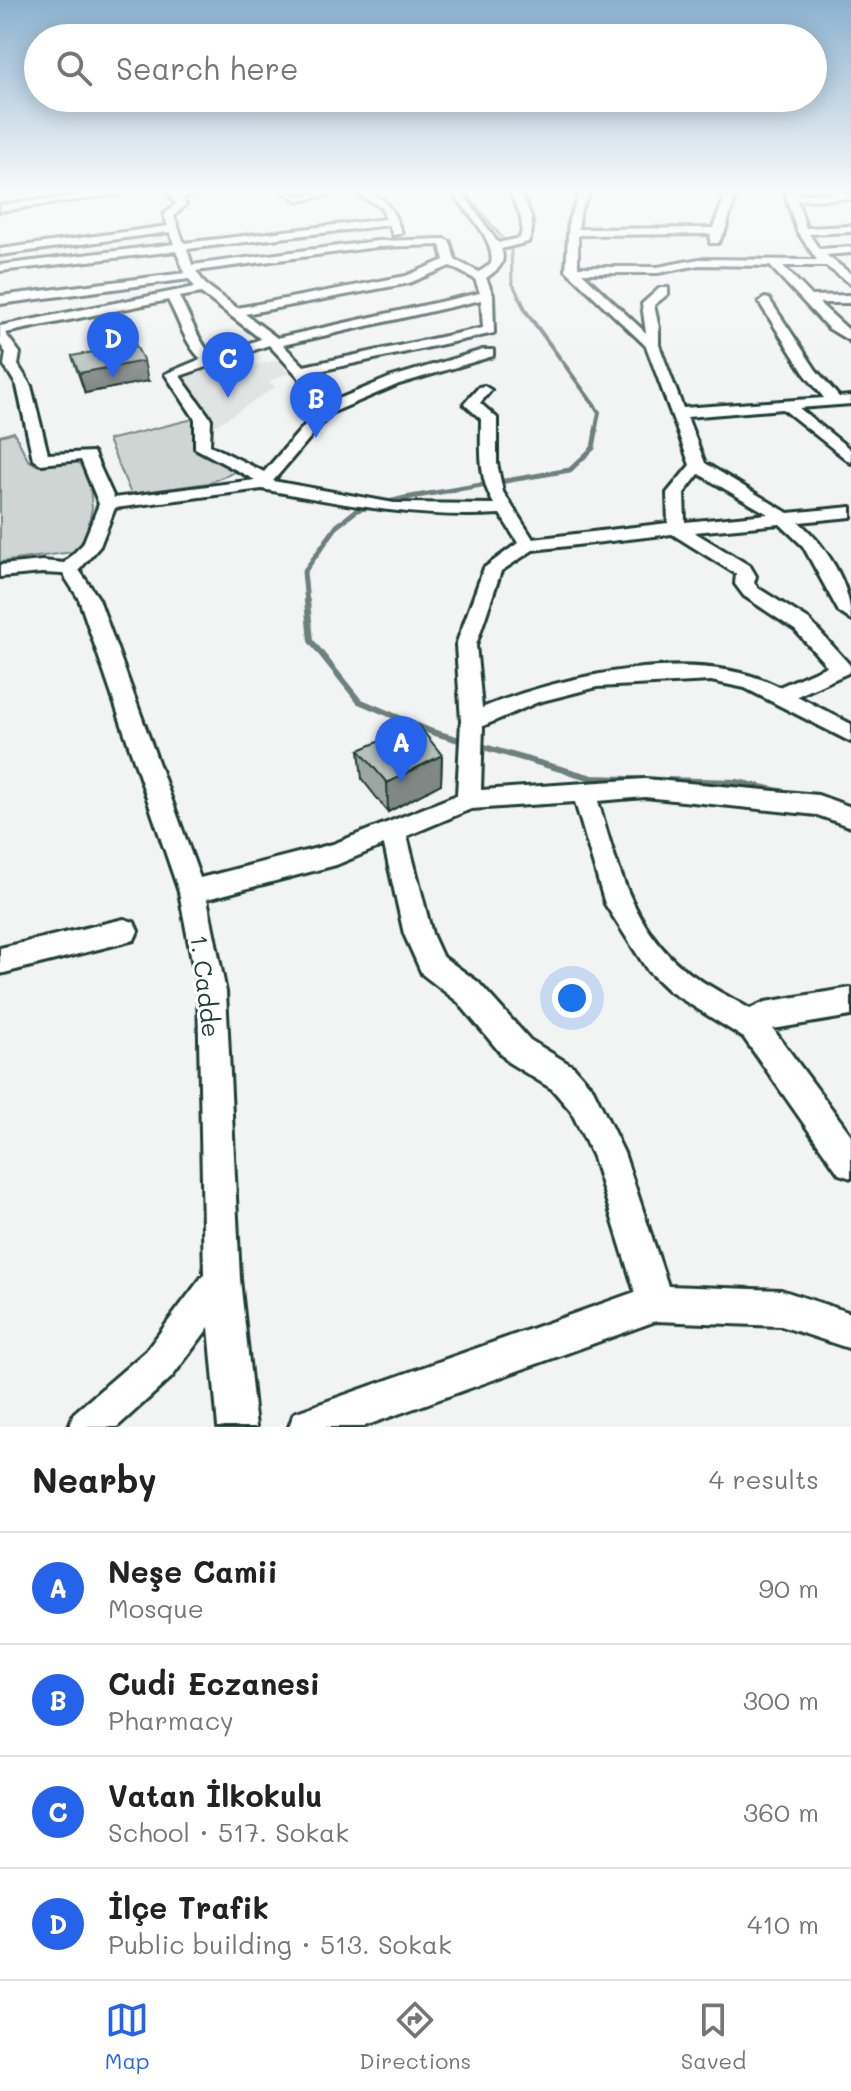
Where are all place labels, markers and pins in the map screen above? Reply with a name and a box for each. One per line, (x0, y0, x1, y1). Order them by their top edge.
pin: D (87, 312, 139, 378)
pin: C (202, 332, 254, 398)
pin: B (290, 372, 342, 438)
pin: A (375, 716, 427, 782)

